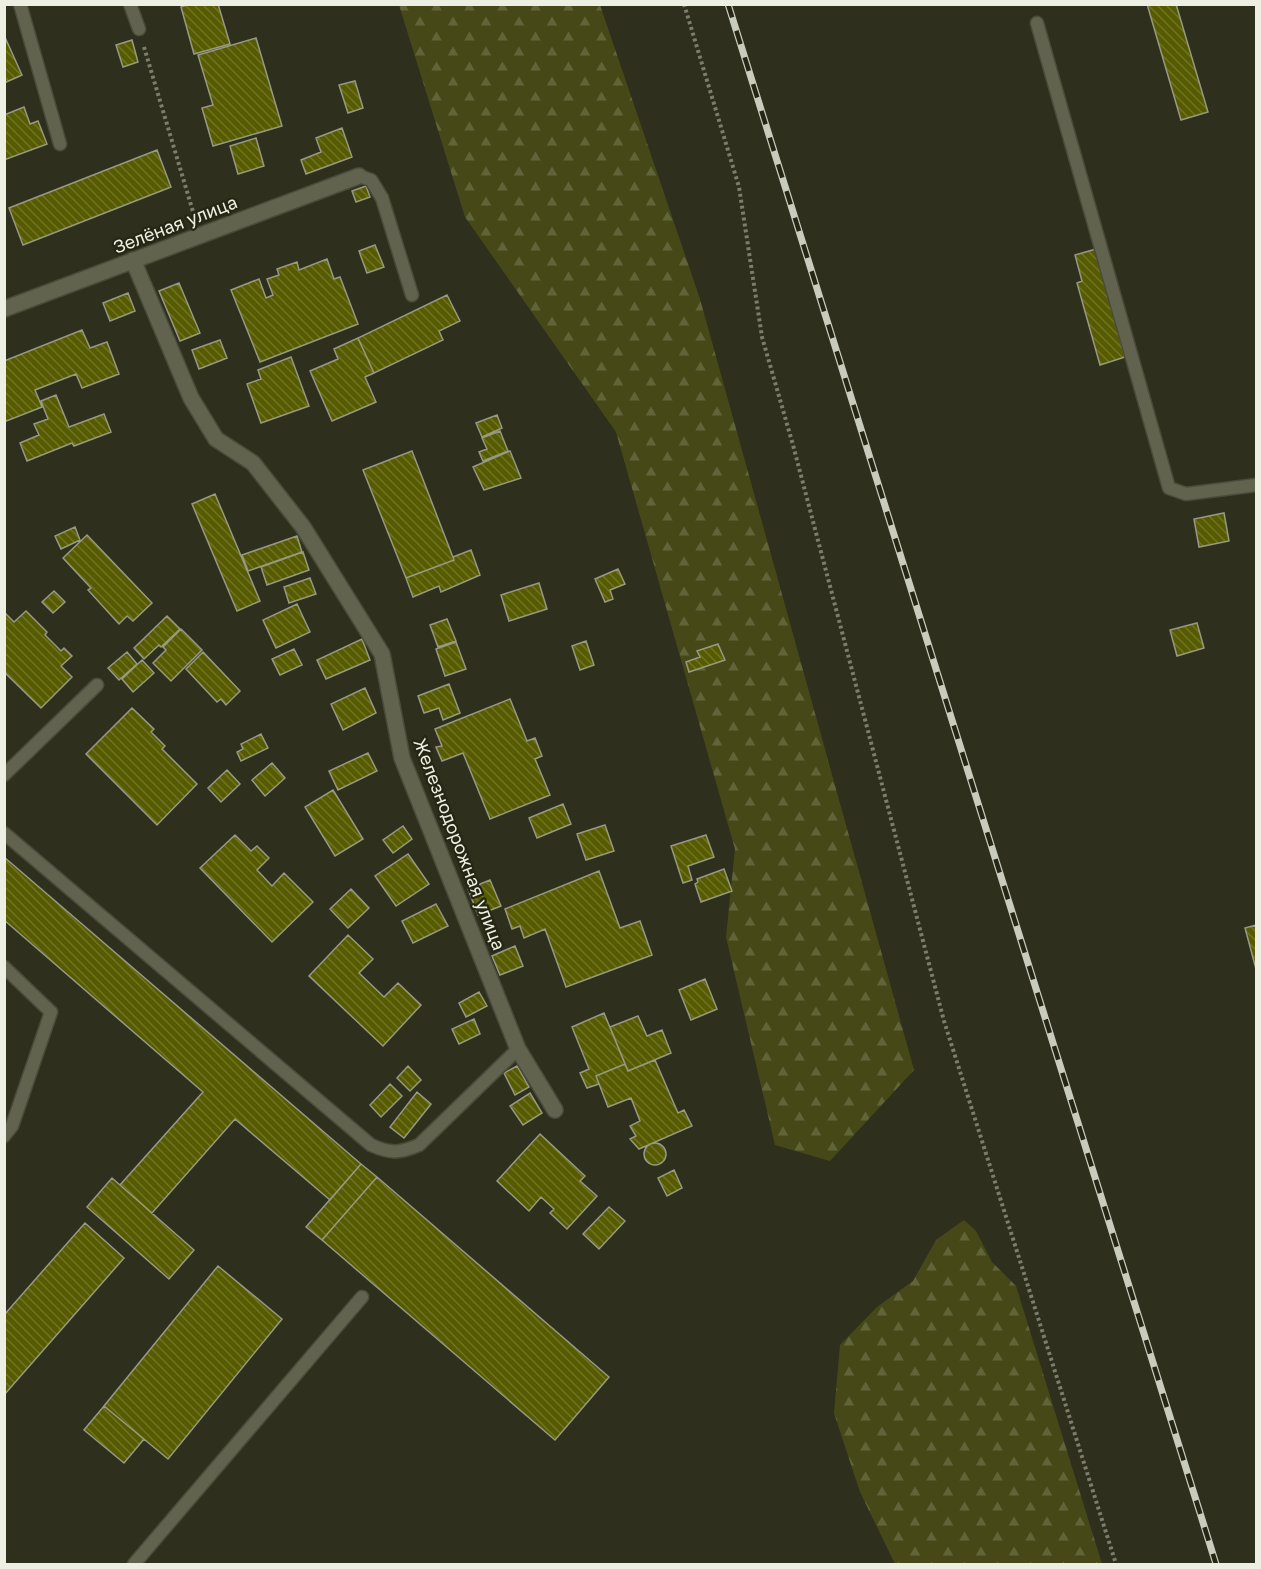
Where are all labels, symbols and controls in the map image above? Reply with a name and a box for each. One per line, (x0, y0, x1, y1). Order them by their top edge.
street label: Зелёная улица (110, 190, 240, 258)
street label: Железнодорожная улица (409, 735, 511, 953)

